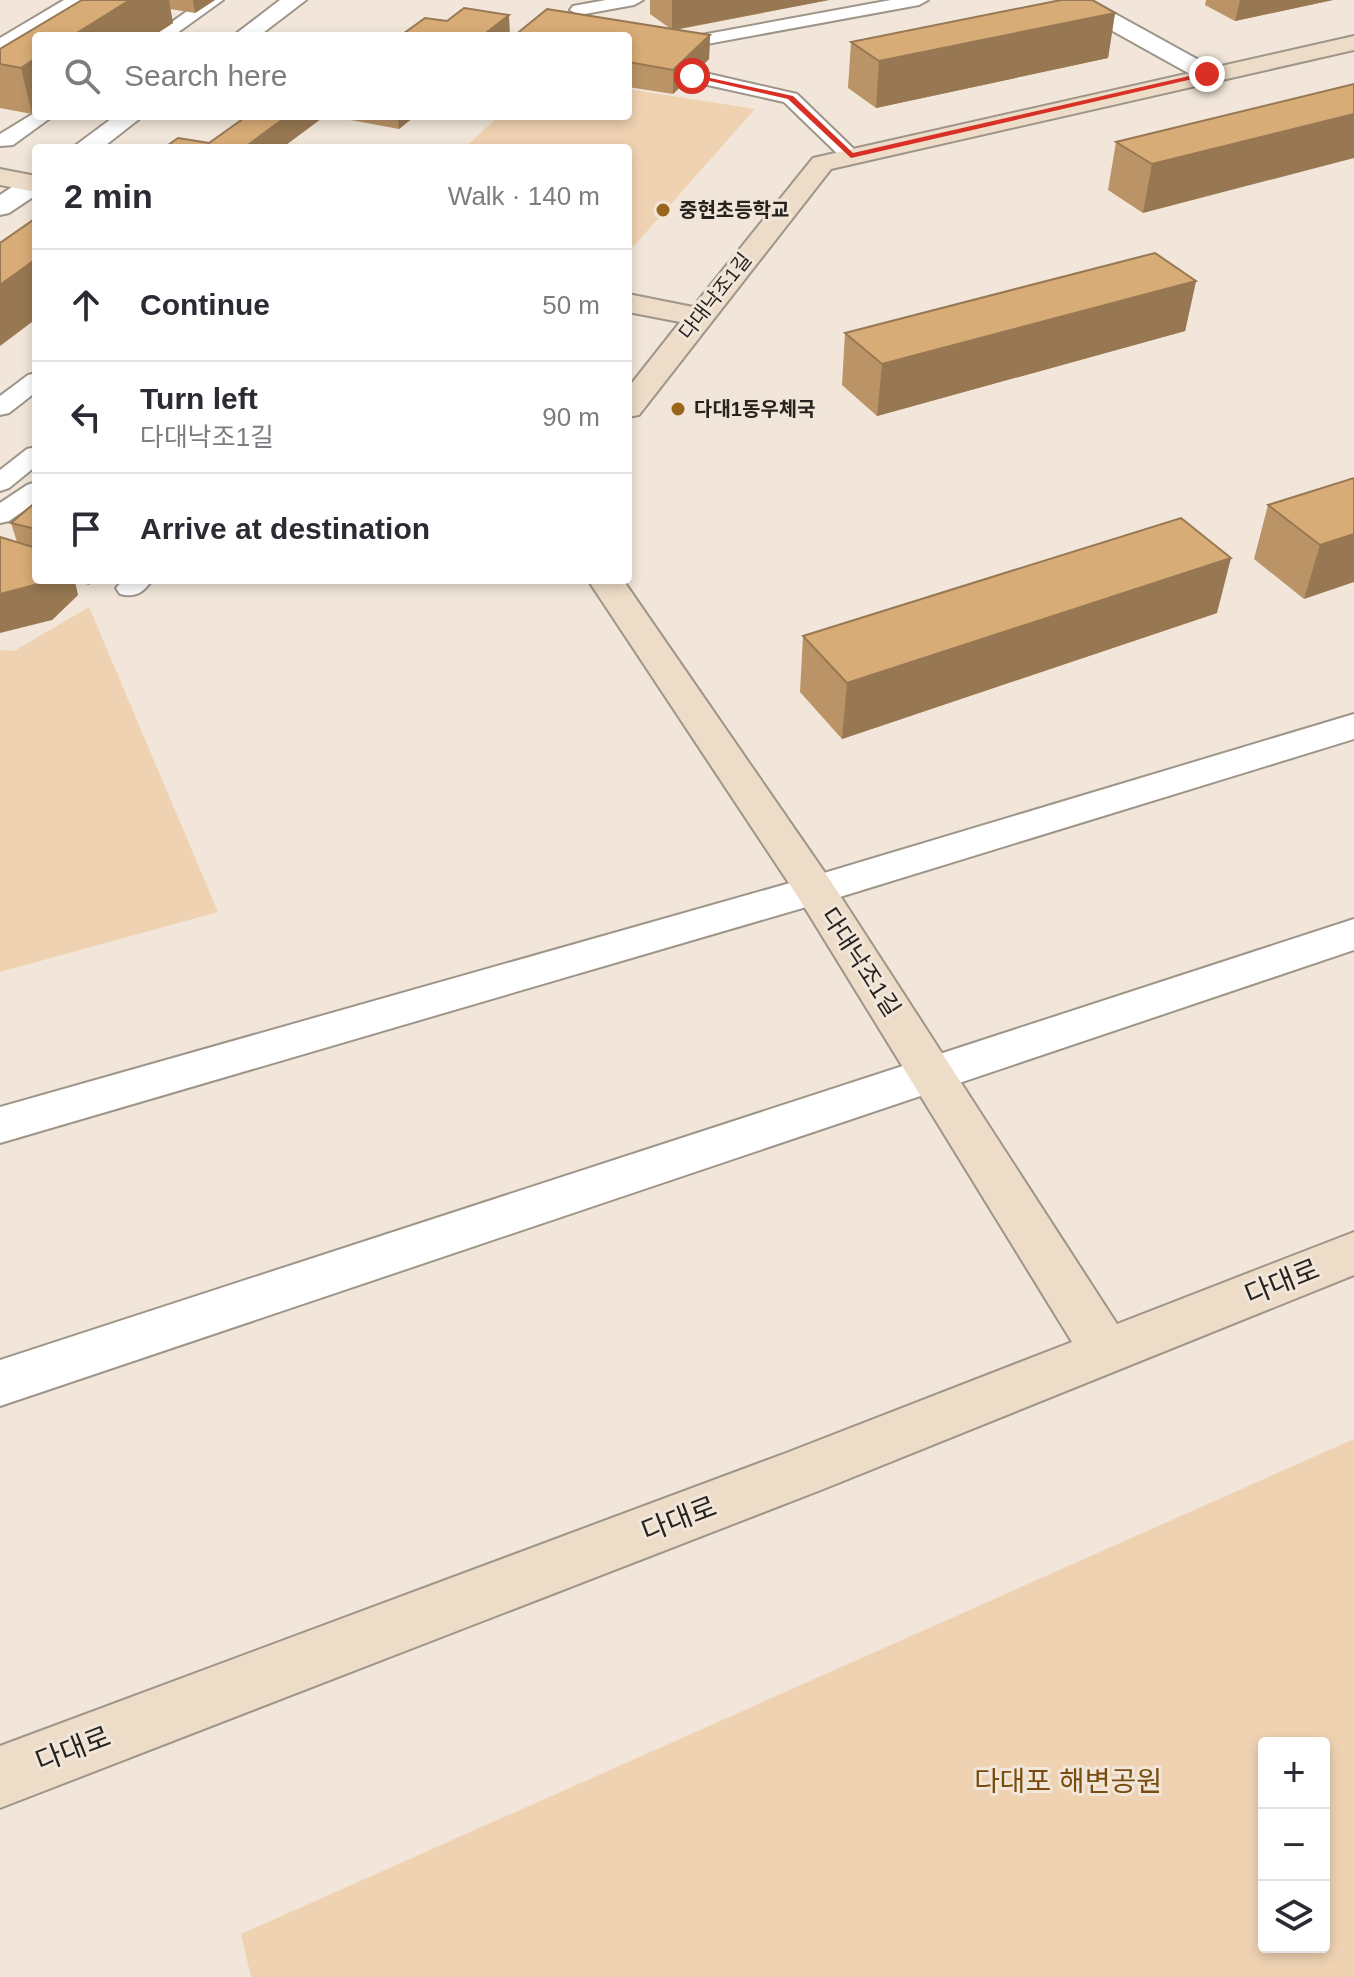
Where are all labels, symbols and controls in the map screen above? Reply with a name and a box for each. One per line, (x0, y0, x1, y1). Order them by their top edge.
search box (32, 32, 632, 120)
icon: search (60, 54, 104, 98)
route end (1189, 56, 1225, 92)
route start (674, 58, 710, 94)
text: Search here (124, 59, 287, 92)
text: 2 min (64, 177, 153, 215)
text: Walk · 140 m (448, 181, 600, 211)
place label: 중현초등학교 (679, 199, 789, 221)
marker: 중현초등학교 (654, 201, 672, 219)
street label: 다대낙조1길 (675, 249, 755, 343)
icon: ahead (64, 283, 108, 327)
text: Continue (140, 288, 270, 321)
text: 50 m (542, 290, 600, 320)
text: Turn left (140, 382, 258, 415)
icon: left (64, 395, 108, 439)
place label: 다대1동우체국 (694, 398, 816, 420)
marker: 다대1동우체국 (669, 400, 687, 418)
text: 90 m (542, 402, 600, 432)
text: 다대낙조1길 (140, 422, 274, 452)
icon: arrive (64, 507, 108, 551)
text: Arrive at destination (140, 512, 430, 545)
street label: 다대낙조1길 (816, 903, 906, 1021)
street label: 다대로 (1240, 1253, 1324, 1311)
street label: 다대로 (637, 1491, 721, 1547)
street label: 다대로 (31, 1721, 115, 1777)
map controls (1258, 1737, 1330, 1953)
button: + (1258, 1737, 1330, 1809)
park label: 다대포 해변공원 (974, 1766, 1162, 1797)
button: − (1258, 1809, 1330, 1881)
button: layers (1258, 1881, 1330, 1953)

